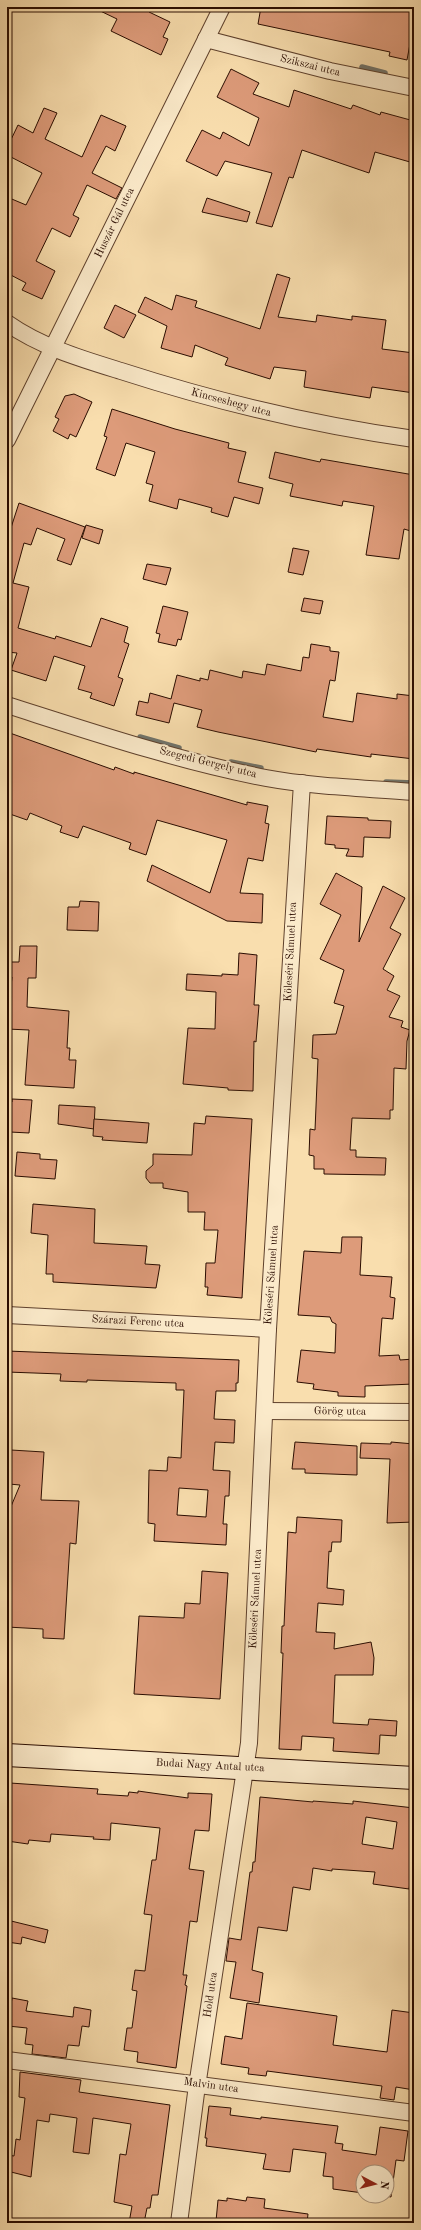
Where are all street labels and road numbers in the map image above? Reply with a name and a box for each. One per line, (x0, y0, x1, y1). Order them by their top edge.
street label: Szikszai utca (279, 53, 342, 79)
street label: Huszár Gál utca (93, 186, 137, 260)
street label: Kincseshegy utca (190, 387, 273, 419)
street label: Szegedi Gergely utca (158, 746, 258, 781)
street label: Köleséri Sámuel utca (283, 901, 299, 1002)
street label: Köleséri Sámuel utca (263, 1224, 281, 1325)
street label: Szárazi Ferenc utca (91, 1314, 185, 1330)
street label: Görög utca (314, 1406, 367, 1418)
street label: Köleséri Sámuel utca (248, 1548, 264, 1649)
street label: Budai Nagy Antal utca (155, 1758, 265, 1774)
street label: Hold utca (202, 1971, 220, 2018)
street label: Malvin utca (183, 2077, 240, 2095)

